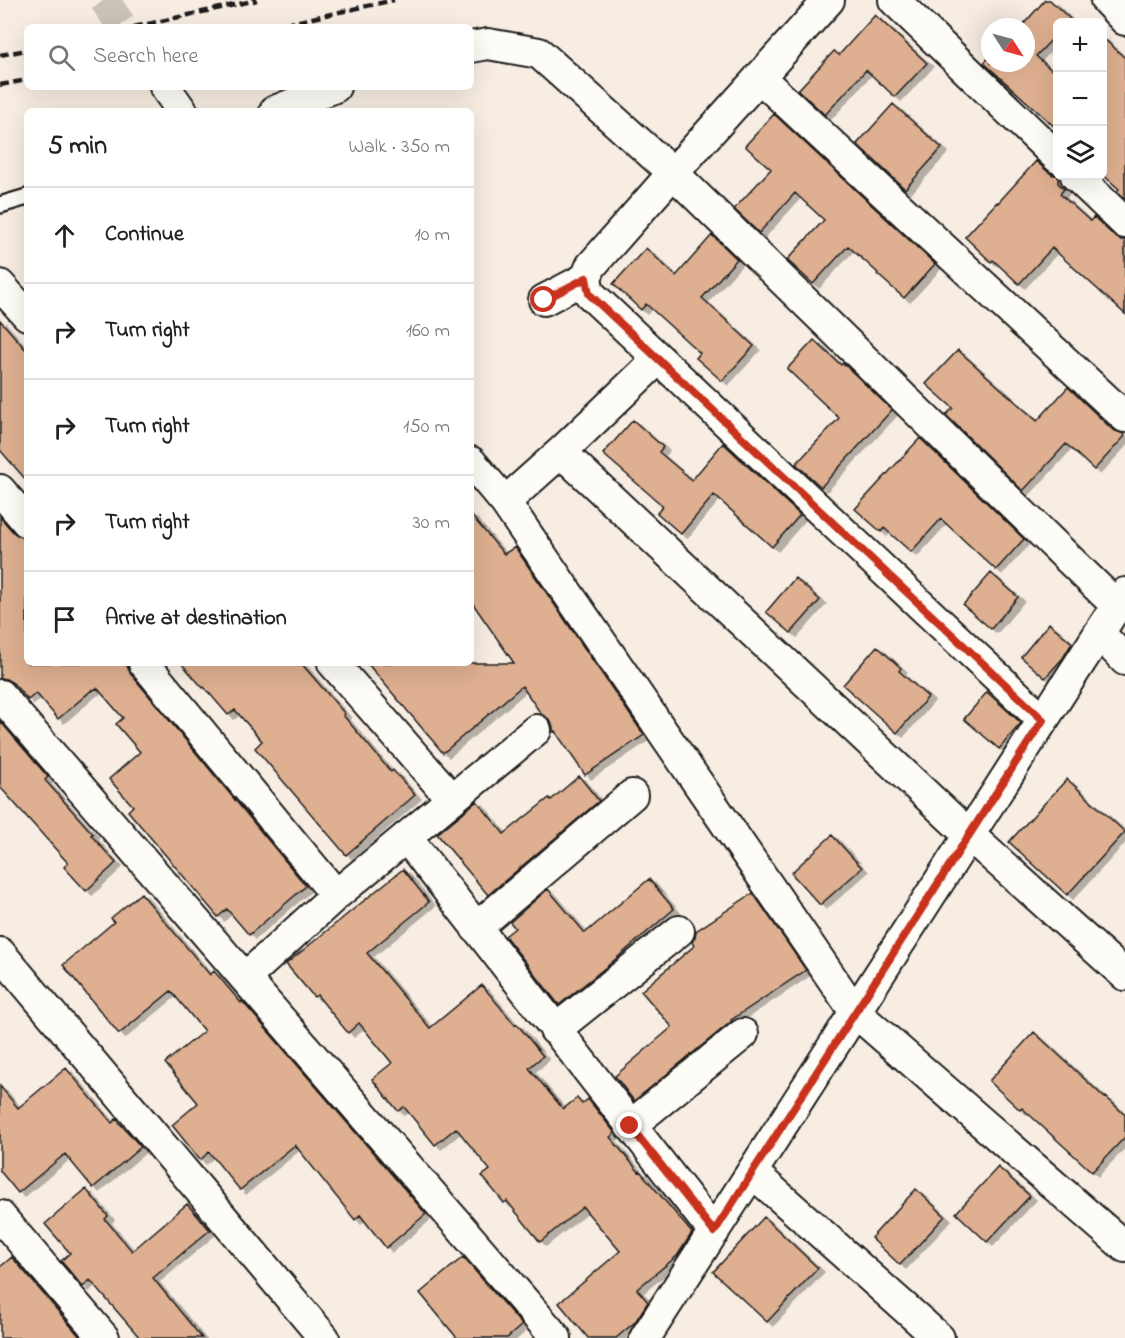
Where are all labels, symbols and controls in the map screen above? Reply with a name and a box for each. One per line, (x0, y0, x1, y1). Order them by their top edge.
north arrow (981, 18, 1035, 72)
map controls (1053, 18, 1107, 180)
button: + (1053, 18, 1107, 72)
search box (24, 24, 474, 90)
icon: search (45, 41, 78, 74)
text: Search here (93, 41, 198, 73)
button: − (1053, 72, 1107, 126)
button: layers (1053, 126, 1107, 180)
text: 5 min (48, 128, 107, 166)
text: Walk · 350 m (348, 133, 450, 162)
icon: ahead (48, 219, 81, 252)
text: Continue (105, 219, 184, 251)
text: 10 m (414, 221, 450, 250)
route start (530, 286, 556, 312)
icon: right (48, 315, 81, 348)
text: Turn right (105, 315, 190, 347)
text: 160 m (406, 317, 450, 346)
icon: right (48, 411, 81, 444)
text: Turn right (105, 411, 190, 443)
text: 150 m (403, 413, 450, 442)
icon: right (48, 507, 81, 540)
text: Turn right (105, 507, 190, 539)
text: 30 m (413, 509, 450, 538)
icon: arrive (48, 603, 81, 636)
text: Arrive at destination (105, 603, 287, 635)
route end (616, 1112, 642, 1138)

